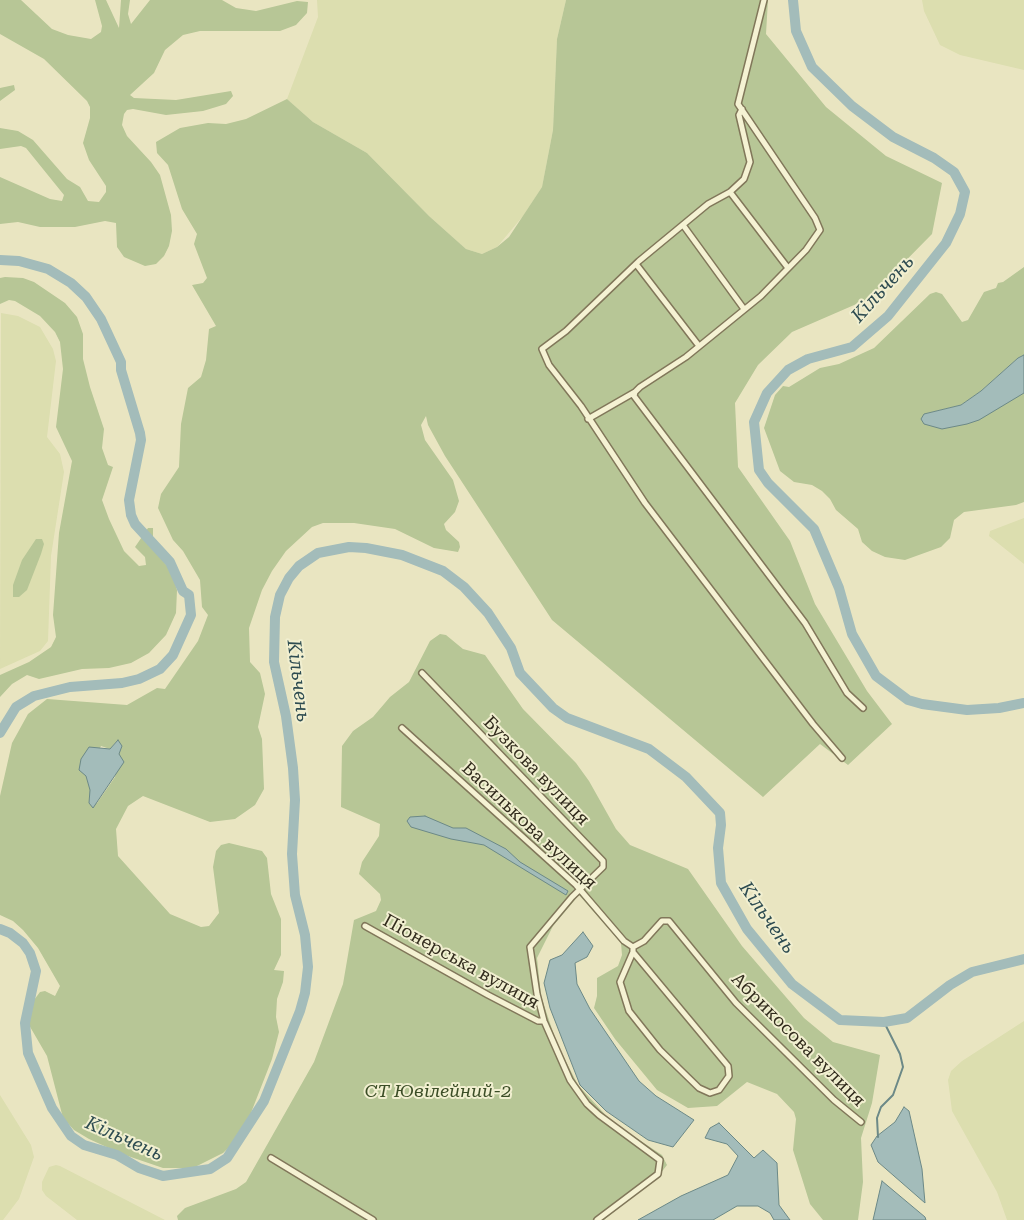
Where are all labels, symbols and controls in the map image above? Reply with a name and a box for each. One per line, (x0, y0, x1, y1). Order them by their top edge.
water label: Кільчень (847, 251, 919, 327)
water label: Кільчень (282, 639, 314, 723)
street label: Бузкова вулиця (478, 712, 594, 830)
street label: Василькова вулиця (457, 758, 601, 894)
water label: Кільчень (734, 878, 800, 958)
street label: Піонерська вулиця (379, 910, 543, 1014)
street label: Абрикосова вулиця (727, 969, 869, 1111)
park label: СT Ювілейний-2 (365, 1081, 511, 1103)
water label: Кільчень (82, 1112, 166, 1166)

